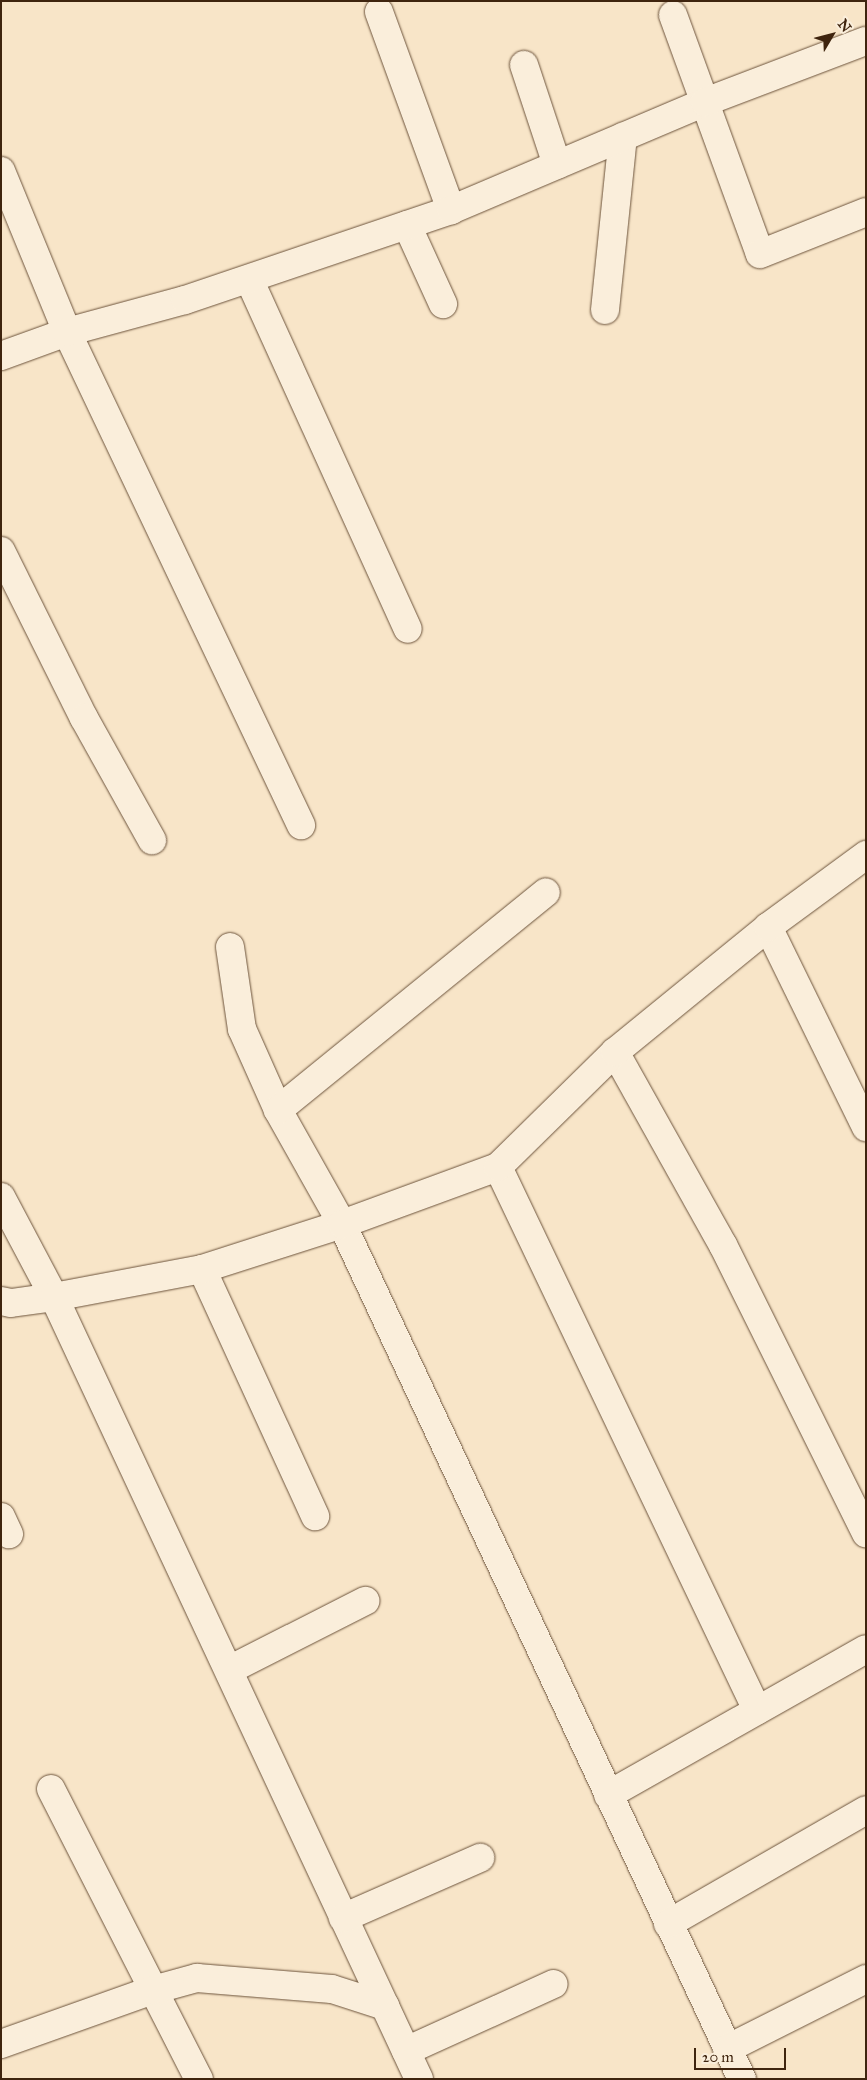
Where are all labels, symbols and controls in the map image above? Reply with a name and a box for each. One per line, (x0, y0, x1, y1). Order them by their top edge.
north arrow (807, 10, 857, 60)
text: N (834, 16, 855, 36)
scale bar (697, 2038, 790, 2070)
text: 20 m (702, 2048, 734, 2066)

